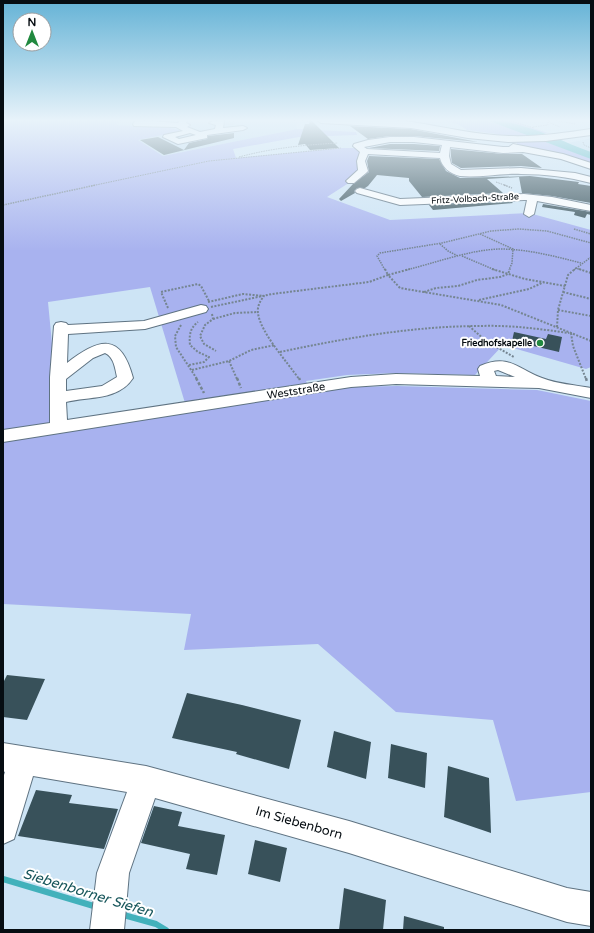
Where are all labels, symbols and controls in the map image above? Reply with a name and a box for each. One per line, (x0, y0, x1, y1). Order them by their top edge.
north arrow (12, 12, 52, 52)
text: N (28, 16, 36, 29)
street label: Fritz-Volbach-Straße (431, 191, 519, 207)
place label: Friedhofskapelle (461, 338, 532, 349)
marker: Friedhofskapelle (535, 338, 545, 348)
street label: Weststraße (266, 380, 326, 402)
street label: Im Siebenborn (254, 803, 344, 843)
water label: Siebenborner Siefen (21, 865, 155, 921)

